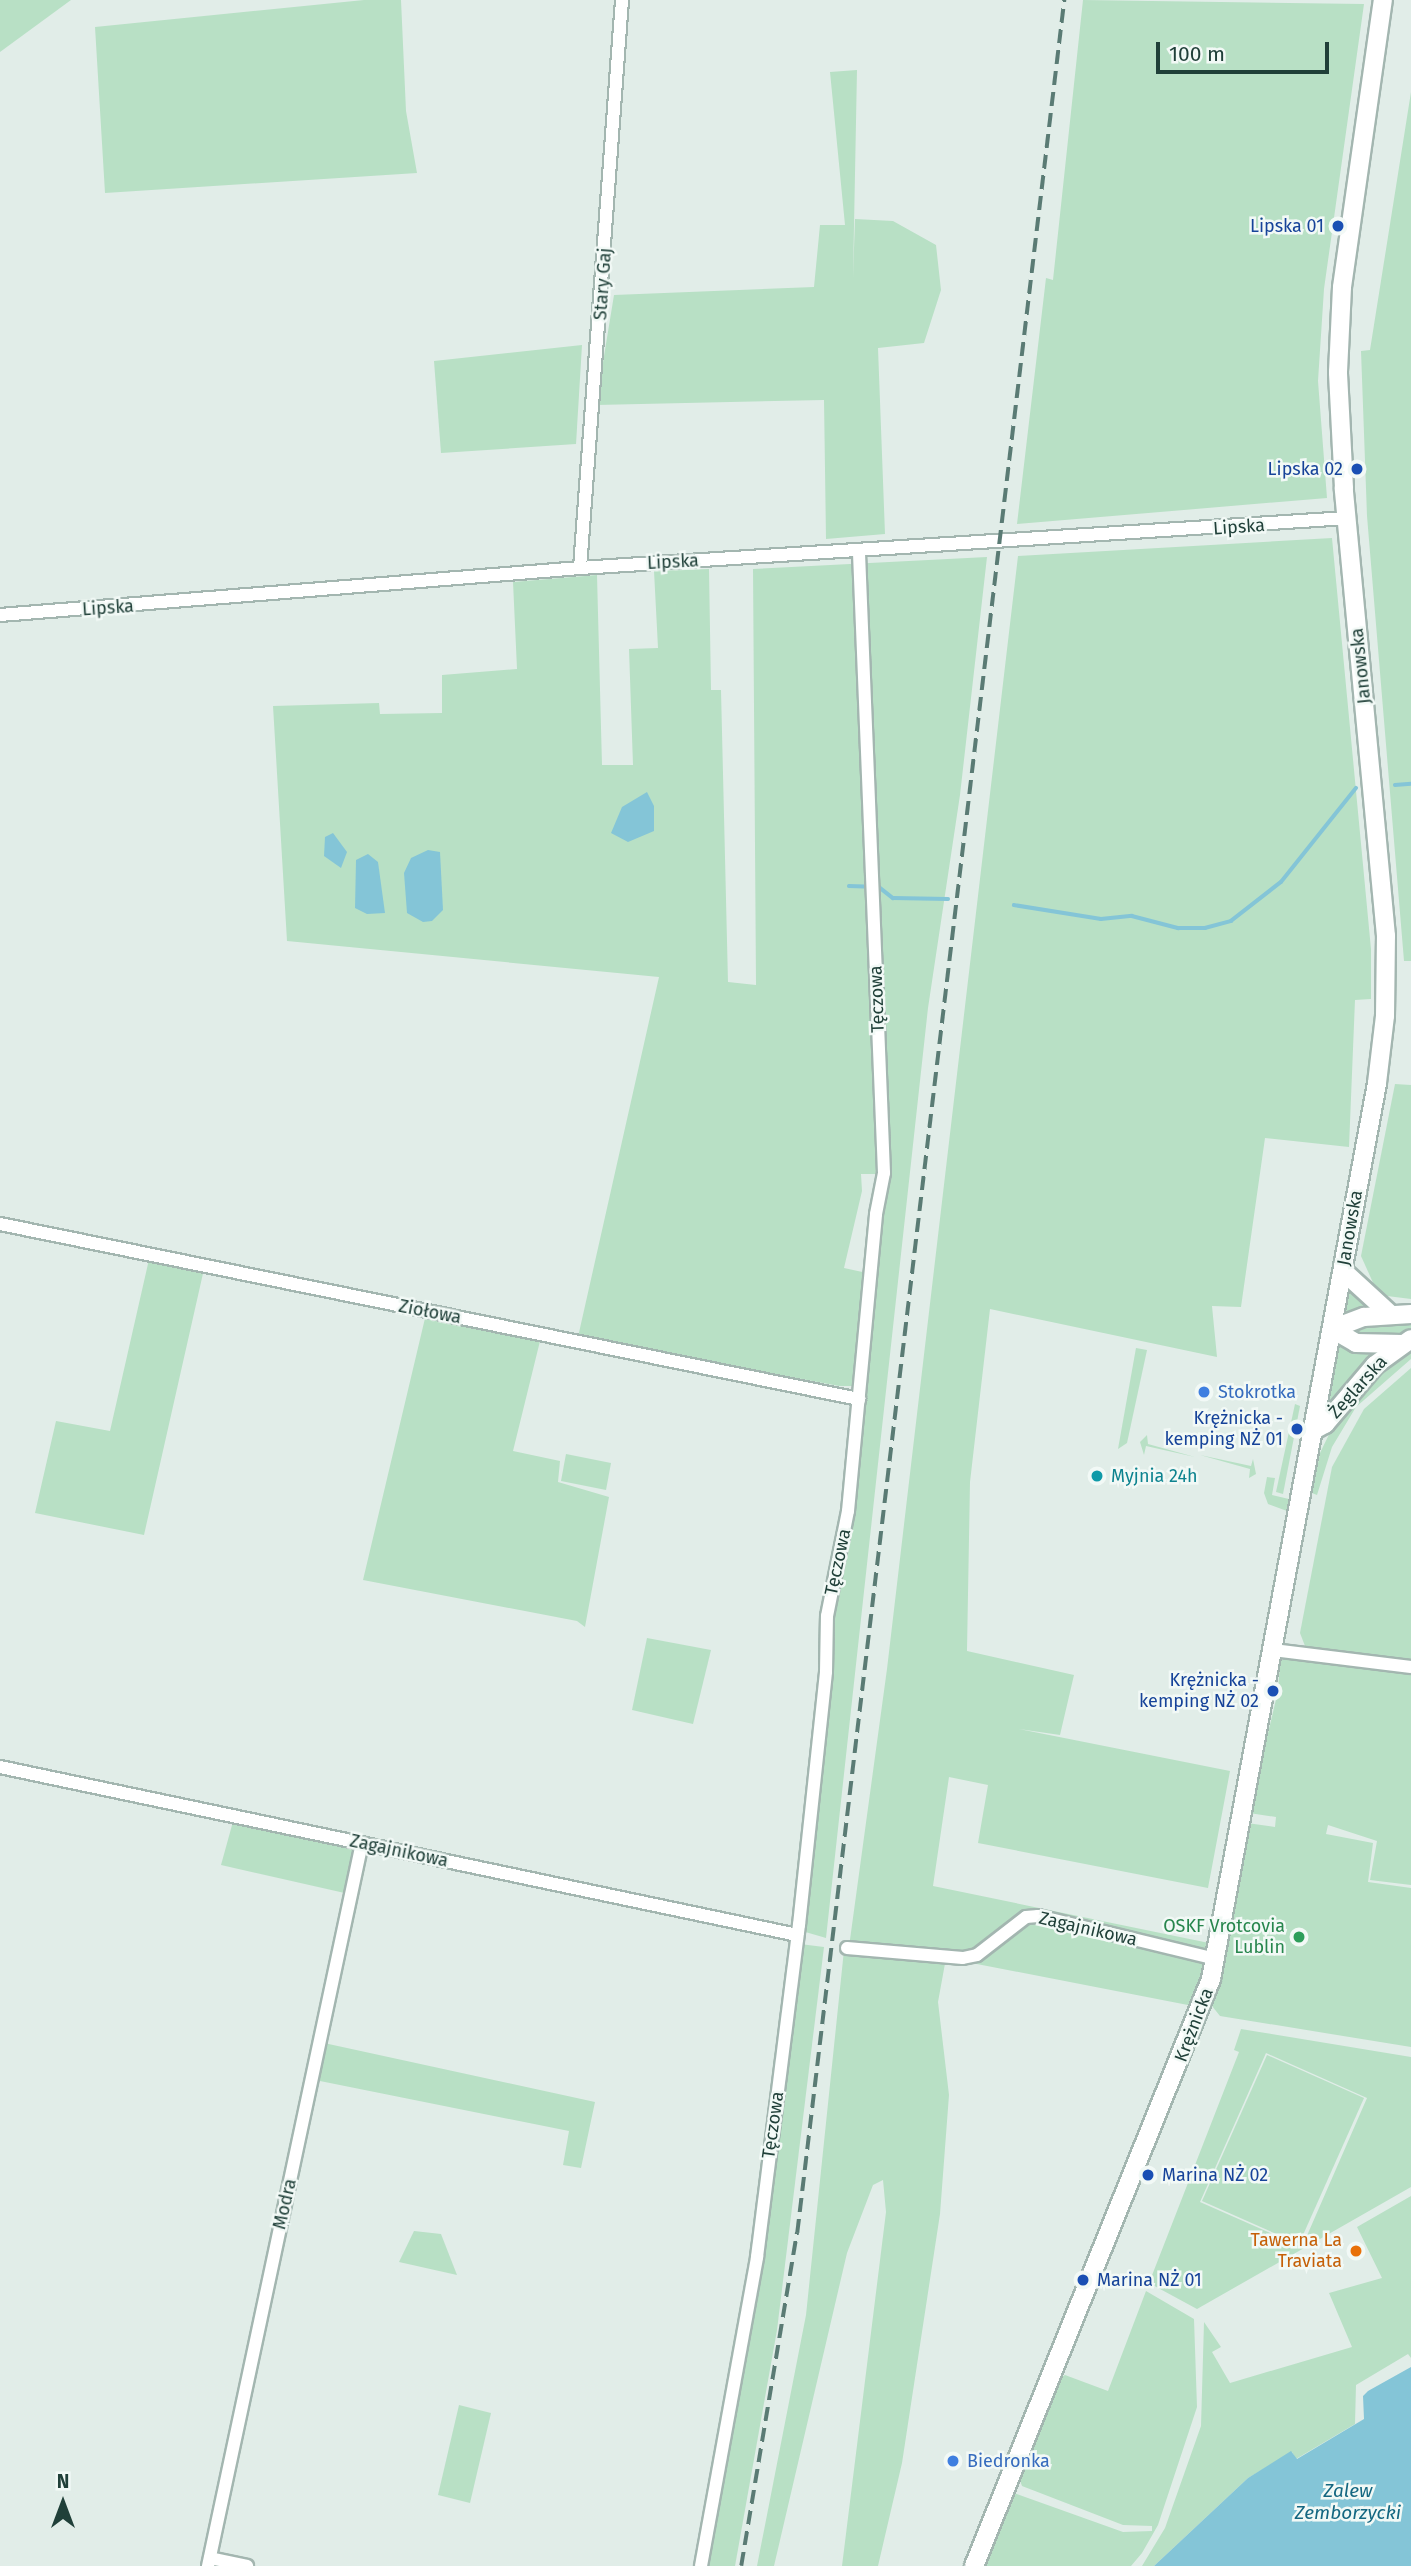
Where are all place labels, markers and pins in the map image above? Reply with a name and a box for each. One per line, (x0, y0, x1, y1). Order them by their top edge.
place label: Lipska 01 (1250, 215, 1324, 237)
marker: Lipska 01 (1330, 218, 1346, 234)
place label: Lipska 02 (1268, 458, 1343, 480)
marker: Lipska 02 (1349, 461, 1365, 477)
place label: Stokrotka (1218, 1381, 1296, 1403)
marker: Stokrotka (1196, 1384, 1212, 1400)
place label: Krężnicka - kemping NŻ 01 (1164, 1408, 1283, 1450)
marker: Krężnicka - kemping NŻ 01 (1289, 1421, 1305, 1437)
place label: Myjnia 24h (1111, 1465, 1198, 1487)
marker: Myjnia 24h (1089, 1468, 1105, 1484)
place label: Krężnicka - kemping NŻ 02 (1139, 1670, 1259, 1712)
marker: Krężnicka - kemping NŻ 02 (1265, 1683, 1281, 1699)
place label: OSKF Vrotcovia Lublin (1163, 1916, 1285, 1958)
marker: OSKF Vrotcovia Lublin (1291, 1929, 1307, 1945)
place label: Marina NŻ 02 (1162, 2164, 1268, 2186)
marker: Marina NŻ 02 (1140, 2167, 1156, 2183)
place label: Tawerna La Traviata (1251, 2230, 1342, 2272)
marker: Tawerna La Traviata (1348, 2243, 1364, 2259)
place label: Marina NŻ 01 (1097, 2269, 1202, 2291)
marker: Marina NŻ 01 (1075, 2272, 1091, 2288)
place label: Biedronka (967, 2450, 1050, 2472)
marker: Biedronka (945, 2453, 961, 2469)

